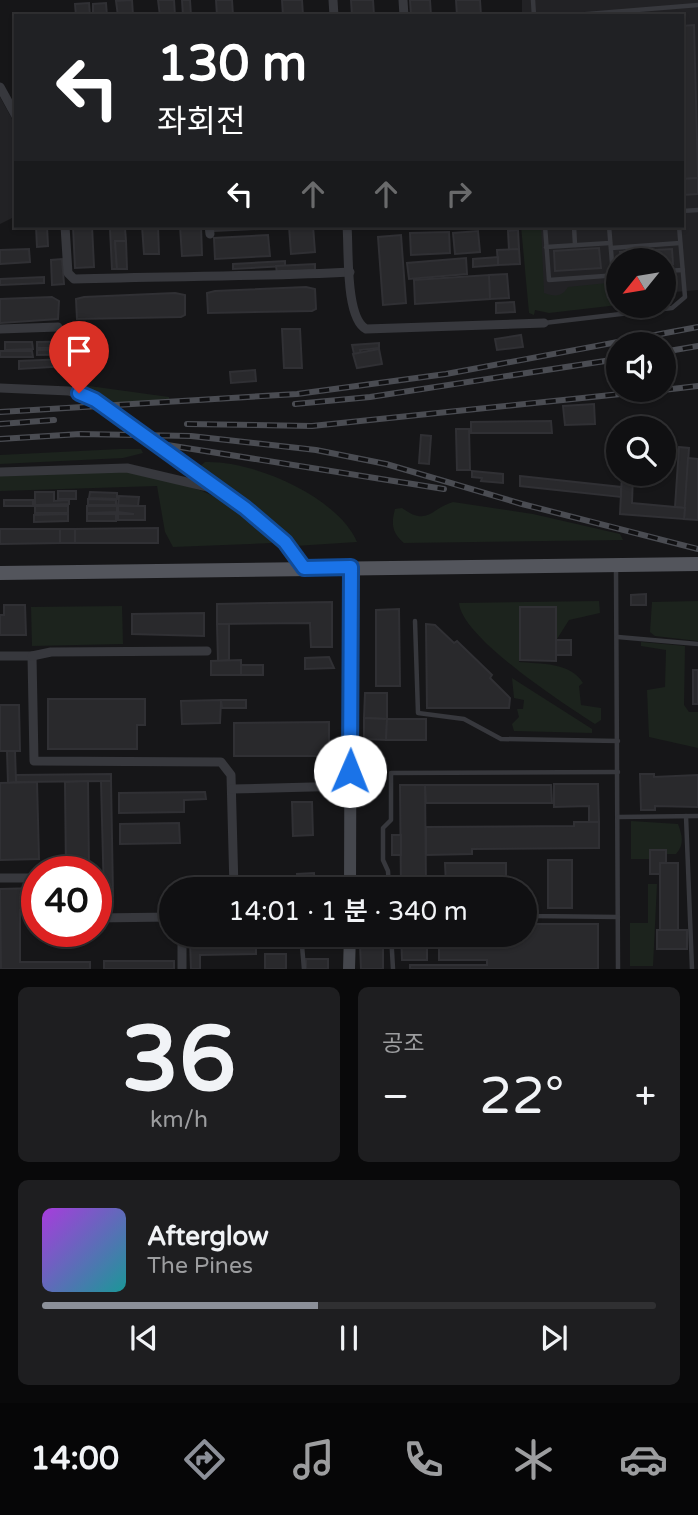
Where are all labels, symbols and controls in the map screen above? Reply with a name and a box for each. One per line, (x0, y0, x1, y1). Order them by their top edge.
text: 130 m (157, 35, 307, 94)
icon: left (42, 42, 133, 133)
text: 좌회전 (157, 103, 245, 141)
icon: left (221, 175, 259, 213)
icon: ahead (294, 175, 332, 213)
icon: ahead (367, 175, 405, 213)
icon: right (440, 175, 478, 213)
north arrow (606, 248, 676, 318)
map controls (606, 248, 676, 486)
pin (49, 321, 109, 393)
icon: arrive (60, 332, 98, 370)
button: sound (606, 332, 676, 402)
button: search (606, 416, 676, 486)
position arrow (313, 734, 387, 808)
speed limit sign: 40 (21, 856, 112, 947)
text: 14:01 · 1 분 · 340 m (228, 896, 468, 927)
text: 36 (122, 1005, 236, 1115)
text: 공조 (382, 1030, 424, 1058)
text: 22° (479, 1065, 564, 1128)
text: − (382, 1074, 409, 1120)
text: + (635, 1074, 656, 1120)
text: km/h (150, 1106, 208, 1134)
text: Afterglow (147, 1221, 269, 1252)
text: The Pines (147, 1252, 253, 1280)
icon: previous (125, 1319, 163, 1357)
icon: pause (330, 1319, 368, 1357)
icon: next (535, 1319, 573, 1357)
icon: directions (180, 1435, 229, 1484)
icon: music (289, 1435, 338, 1484)
icon: phone (399, 1435, 448, 1484)
icon: climate (509, 1435, 558, 1484)
icon: car (619, 1435, 668, 1484)
text: 14:00 (30, 1440, 119, 1478)

